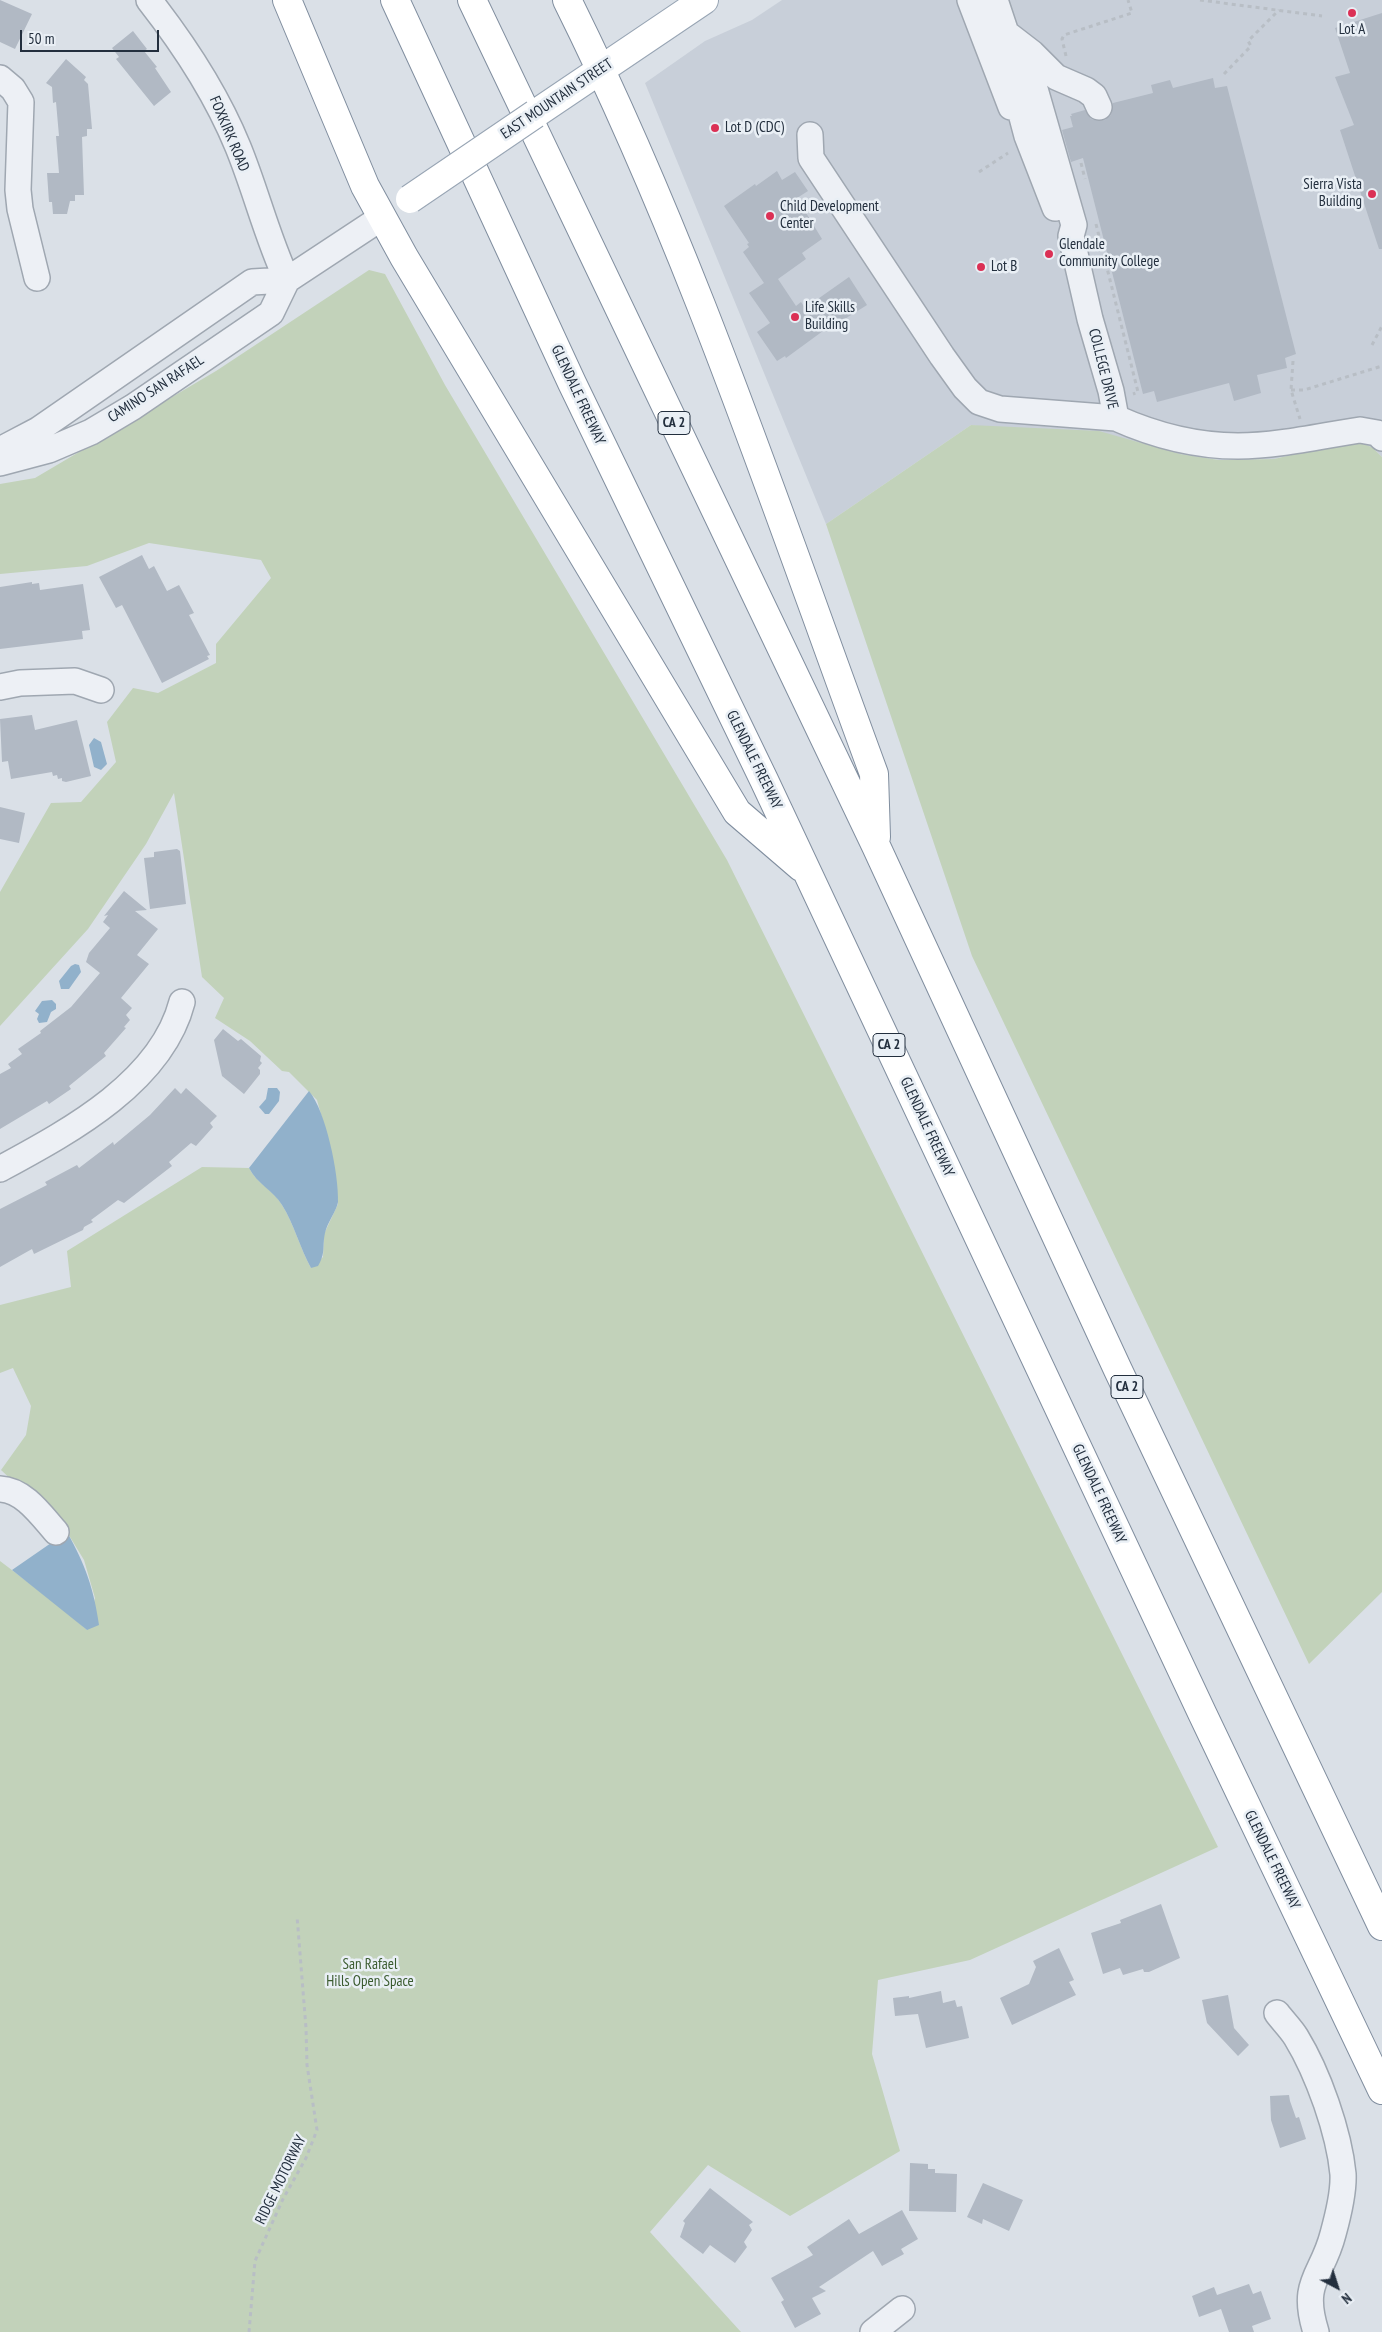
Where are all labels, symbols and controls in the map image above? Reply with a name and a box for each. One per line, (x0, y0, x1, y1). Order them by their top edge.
marker: Lot A (1346, 7, 1358, 19)
scale bar (22, 20, 161, 52)
place label: Lot A (1339, 21, 1365, 39)
text: 50 m (28, 29, 54, 48)
street label: EAST MOUNTAIN STREET (498, 55, 616, 143)
street label: FOXKIRK ROAD (205, 94, 253, 174)
place label: Lot D (CDC) (725, 119, 784, 137)
marker: Lot D (CDC) (709, 122, 721, 134)
place label: Sierra Vista Building (1303, 176, 1362, 211)
marker: Sierra Vista Building (1366, 188, 1378, 200)
place label: Child Development Center (780, 198, 879, 233)
marker: Child Development Center (764, 210, 776, 222)
place label: Glendale Community College (1059, 236, 1159, 271)
marker: Glendale Community College (1043, 248, 1055, 260)
place label: Lot B (991, 258, 1017, 276)
marker: Lot B (975, 261, 987, 273)
place label: Life Skills Building (805, 299, 855, 334)
marker: Life Skills Building (789, 311, 801, 323)
street label: COLLEGE DRIVE (1084, 327, 1122, 411)
street label: GLENDALE FREEWAY (547, 342, 609, 448)
street label: CAMINO SAN RAFAEL (105, 351, 207, 427)
road number: CA 2 (658, 412, 690, 434)
street label: GLENDALE FREEWAY (722, 708, 786, 812)
road number: CA 2 (873, 1034, 905, 1056)
street label: GLENDALE FREEWAY (896, 1074, 958, 1180)
road number: CA 2 (1111, 1375, 1143, 1398)
street label: GLENDALE FREEWAY (1068, 1441, 1130, 1547)
street label: GLENDALE FREEWAY (1240, 1808, 1304, 1912)
park label: San Rafael Hills Open Space (326, 1956, 414, 1991)
street label: RIDGE MOTORWAY (252, 2133, 310, 2227)
north arrow (1312, 2262, 1362, 2312)
text: N (1338, 2289, 1355, 2308)

